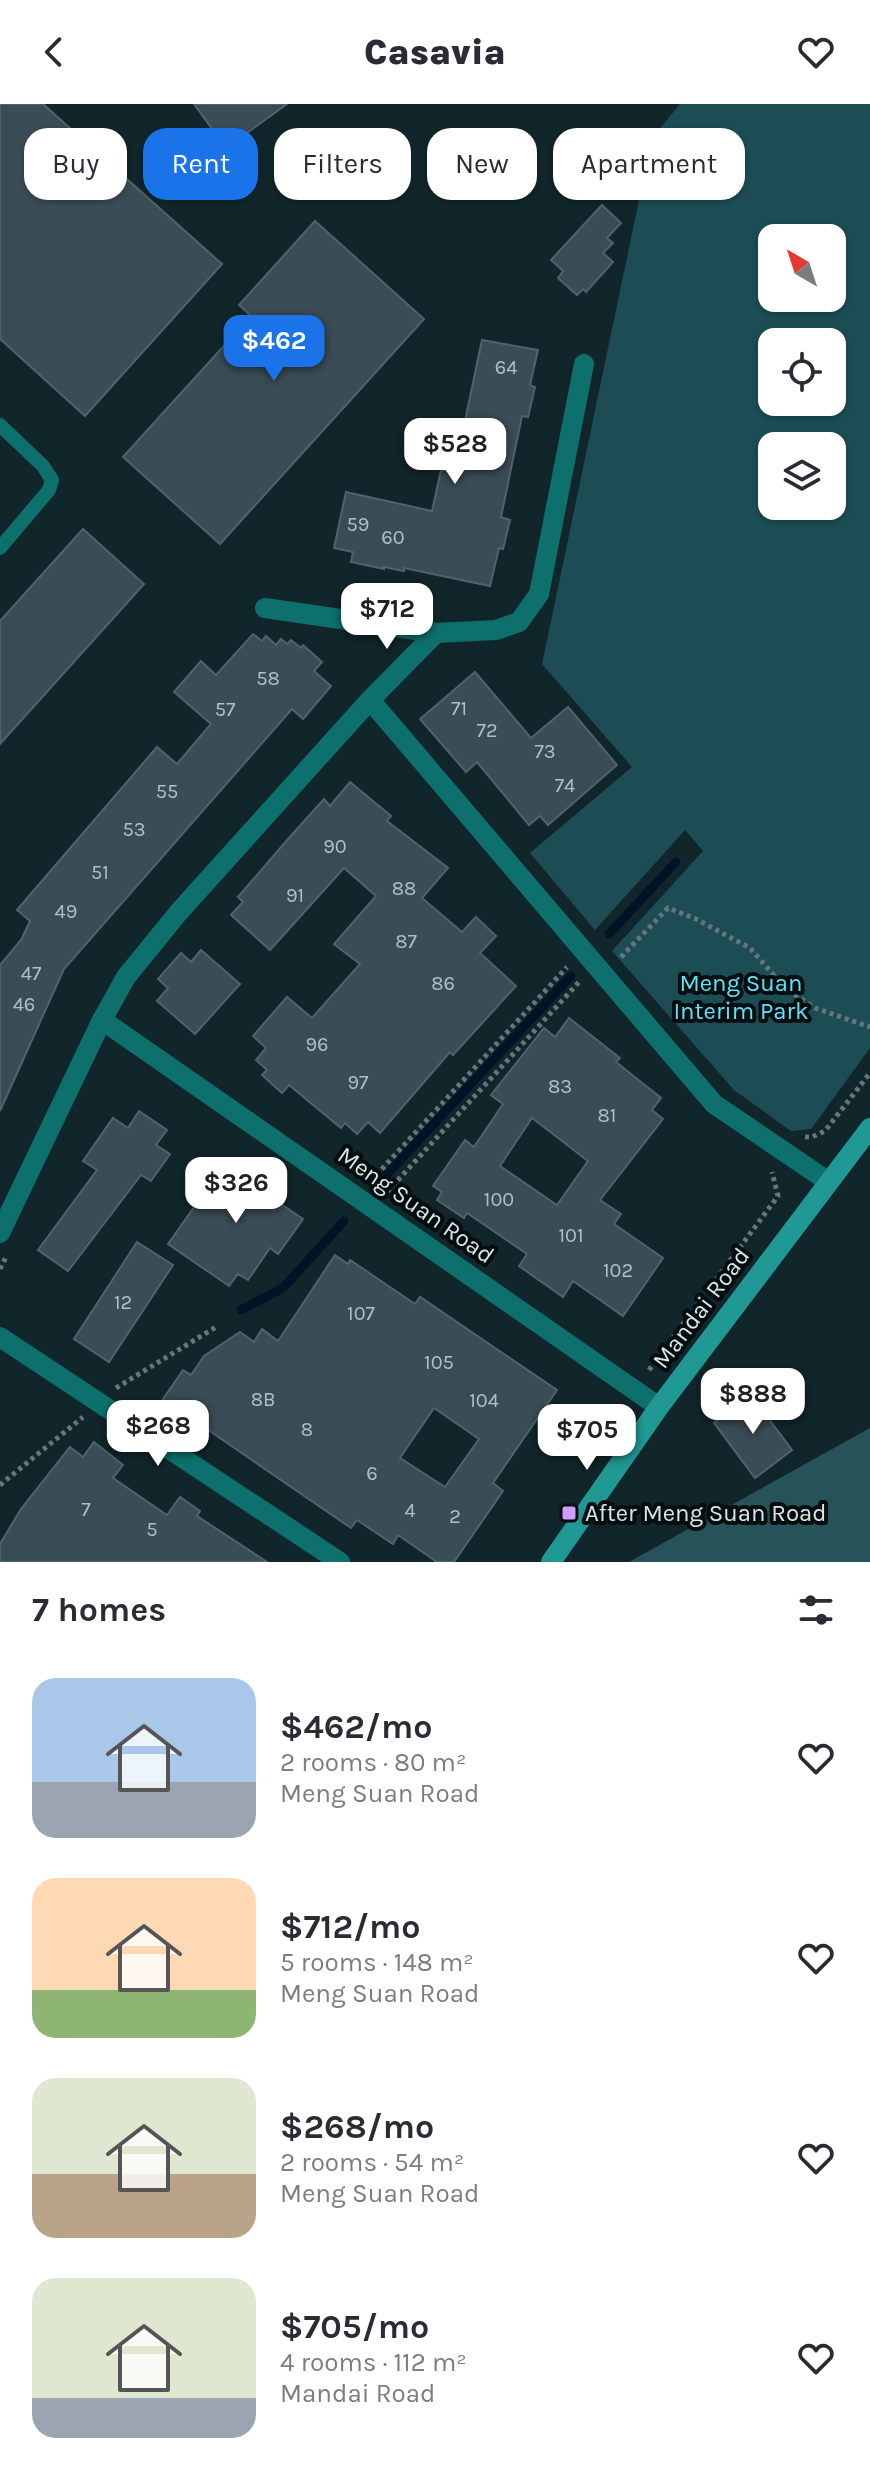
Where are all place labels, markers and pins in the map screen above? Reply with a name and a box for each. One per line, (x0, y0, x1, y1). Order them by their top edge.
pin: $462 (227, 315, 321, 383)
pin: $528 (408, 418, 502, 486)
pin: $712 (340, 583, 434, 651)
pin: $326 (189, 1157, 283, 1225)
pin: $888 (706, 1368, 800, 1436)
pin: $268 (111, 1400, 205, 1468)
pin: $705 (540, 1404, 634, 1472)
place label: After Meng Suan Road (585, 1499, 827, 1527)
marker: After Meng Suan Road (560, 1504, 578, 1522)

